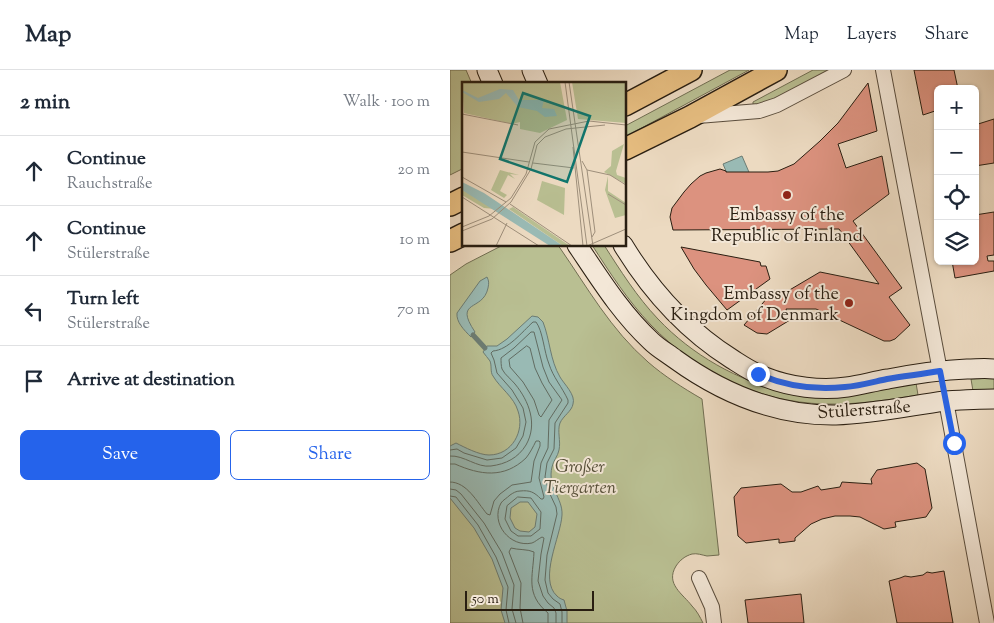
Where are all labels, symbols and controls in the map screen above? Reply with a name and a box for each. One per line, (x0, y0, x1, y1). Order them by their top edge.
text: Map (25, 18, 71, 52)
text: Map (784, 22, 819, 48)
text: Layers (847, 22, 897, 48)
text: Share (925, 22, 969, 48)
inset map (462, 82, 626, 246)
map controls (934, 85, 979, 265)
button: + (934, 85, 979, 130)
text: 2 min (20, 88, 70, 118)
text: Walk · 100 m (343, 91, 430, 114)
button: − (934, 130, 979, 175)
text: Continue (67, 146, 146, 173)
icon: ahead (20, 157, 48, 185)
text: 20 m (397, 159, 430, 182)
text: Rauchstraße (67, 173, 152, 196)
button: locate (934, 175, 979, 220)
marker: Embassy of the Republic of Finland (781, 189, 793, 201)
place label: Embassy of the Republic of Finland (711, 203, 863, 250)
text: Continue (67, 216, 146, 243)
button: layers (934, 220, 979, 265)
icon: ahead (20, 227, 48, 255)
text: 10 m (400, 229, 430, 252)
text: Stülerstraße (67, 243, 150, 266)
place label: Embassy of the Kingdom of Denmark (671, 282, 839, 329)
text: Turn left (67, 286, 139, 313)
icon: left (20, 297, 48, 325)
marker: Embassy of the Kingdom of Denmark (843, 297, 855, 309)
text: 70 m (397, 299, 430, 322)
text: Stülerstraße (67, 313, 150, 336)
route end (747, 363, 770, 386)
icon: arrive (20, 367, 48, 395)
text: Arrive at destination (67, 367, 235, 394)
street label: Stülerstraße (817, 395, 912, 427)
button: Save (20, 430, 220, 480)
button: Share (230, 430, 430, 480)
route start (943, 432, 966, 455)
park label: Großer Tiergarten (544, 455, 617, 502)
scale bar (465, 588, 594, 611)
text: 50 m (472, 590, 499, 610)

